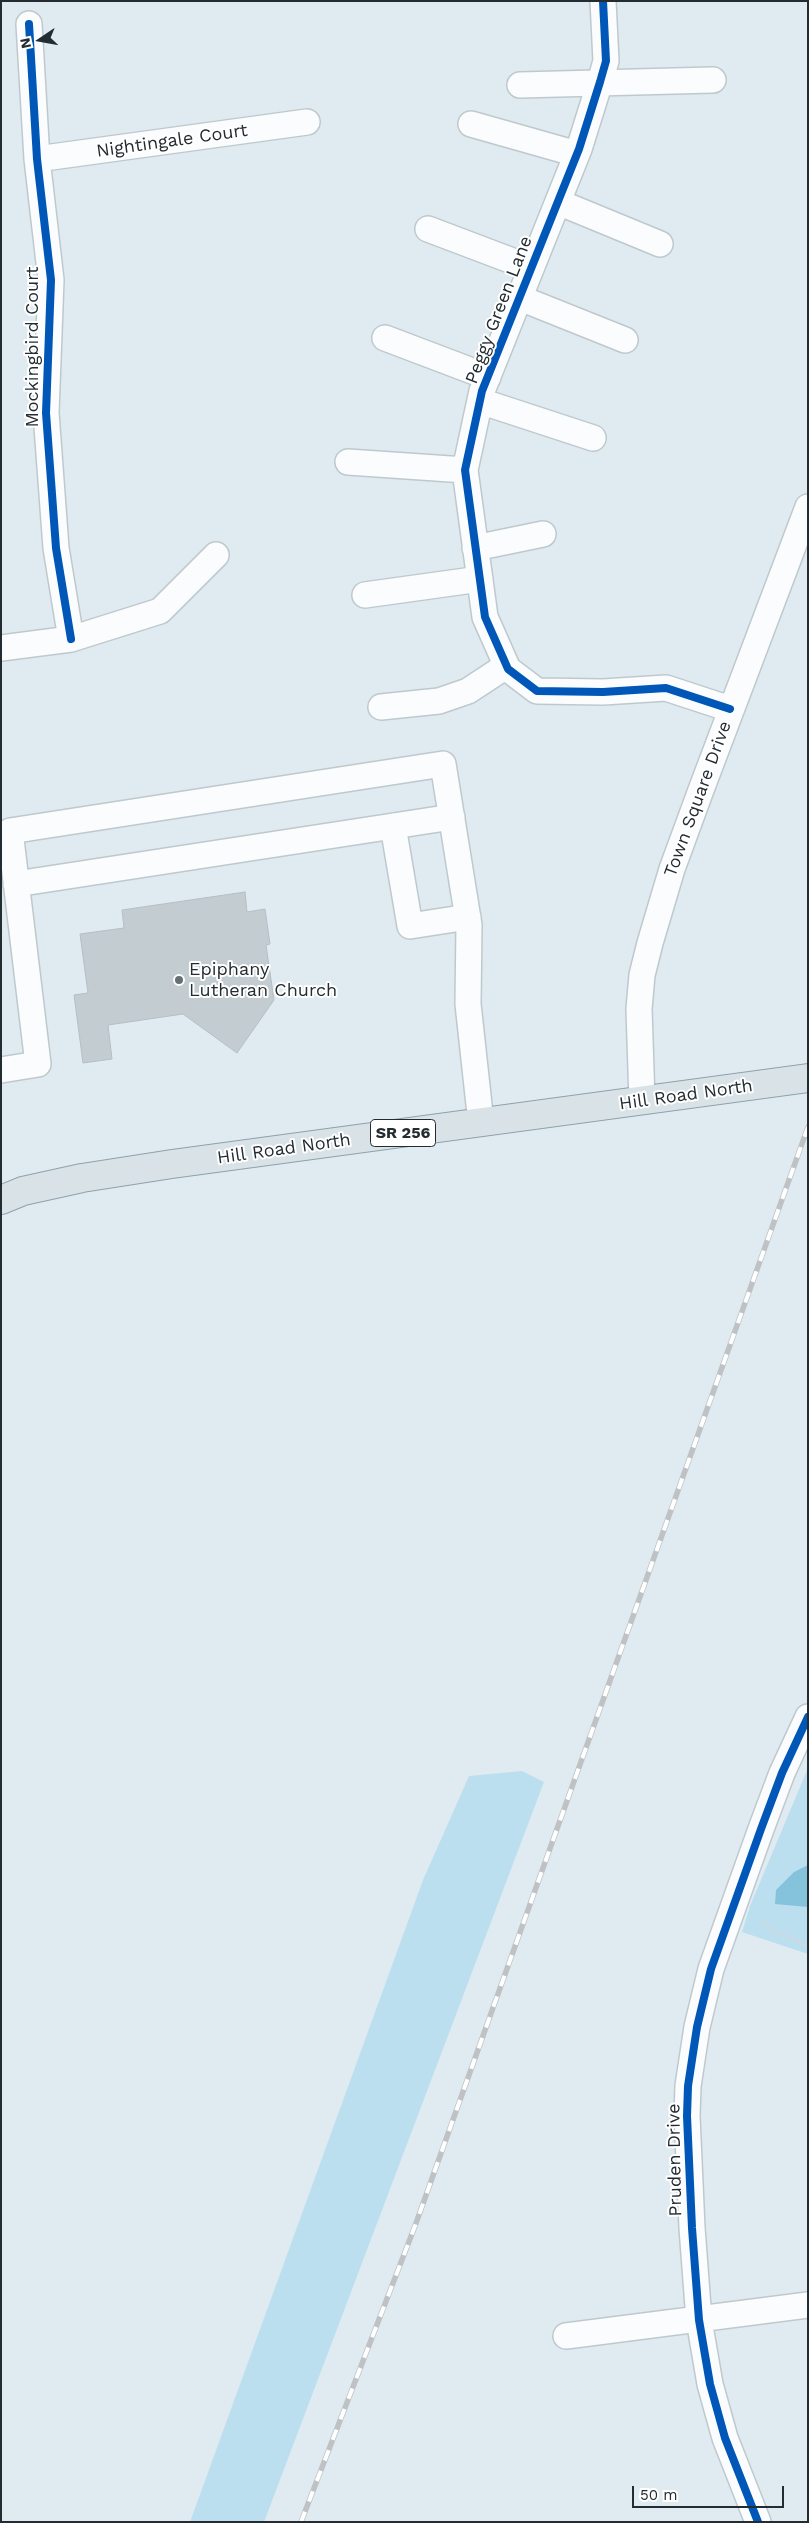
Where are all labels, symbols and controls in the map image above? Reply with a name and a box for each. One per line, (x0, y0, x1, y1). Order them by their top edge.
north arrow (15, 15, 65, 65)
text: N (16, 36, 34, 50)
street label: Nightingale Court (95, 120, 249, 162)
street label: Peggy Green Lane (461, 233, 537, 387)
street label: Mockingbird Court (22, 267, 44, 427)
street label: Town Square Drive (660, 718, 736, 880)
place label: Epiphany Lutheran Church (189, 959, 337, 1002)
marker: Epiphany Lutheran Church (173, 974, 185, 986)
street label: Hill Road North (618, 1075, 754, 1115)
road number: SR 256 (370, 1120, 436, 1146)
street label: Hill Road North (216, 1129, 352, 1169)
street label: Pruden Drive (663, 2103, 687, 2217)
scale bar (634, 2476, 786, 2508)
text: 50 m (640, 2486, 677, 2504)

